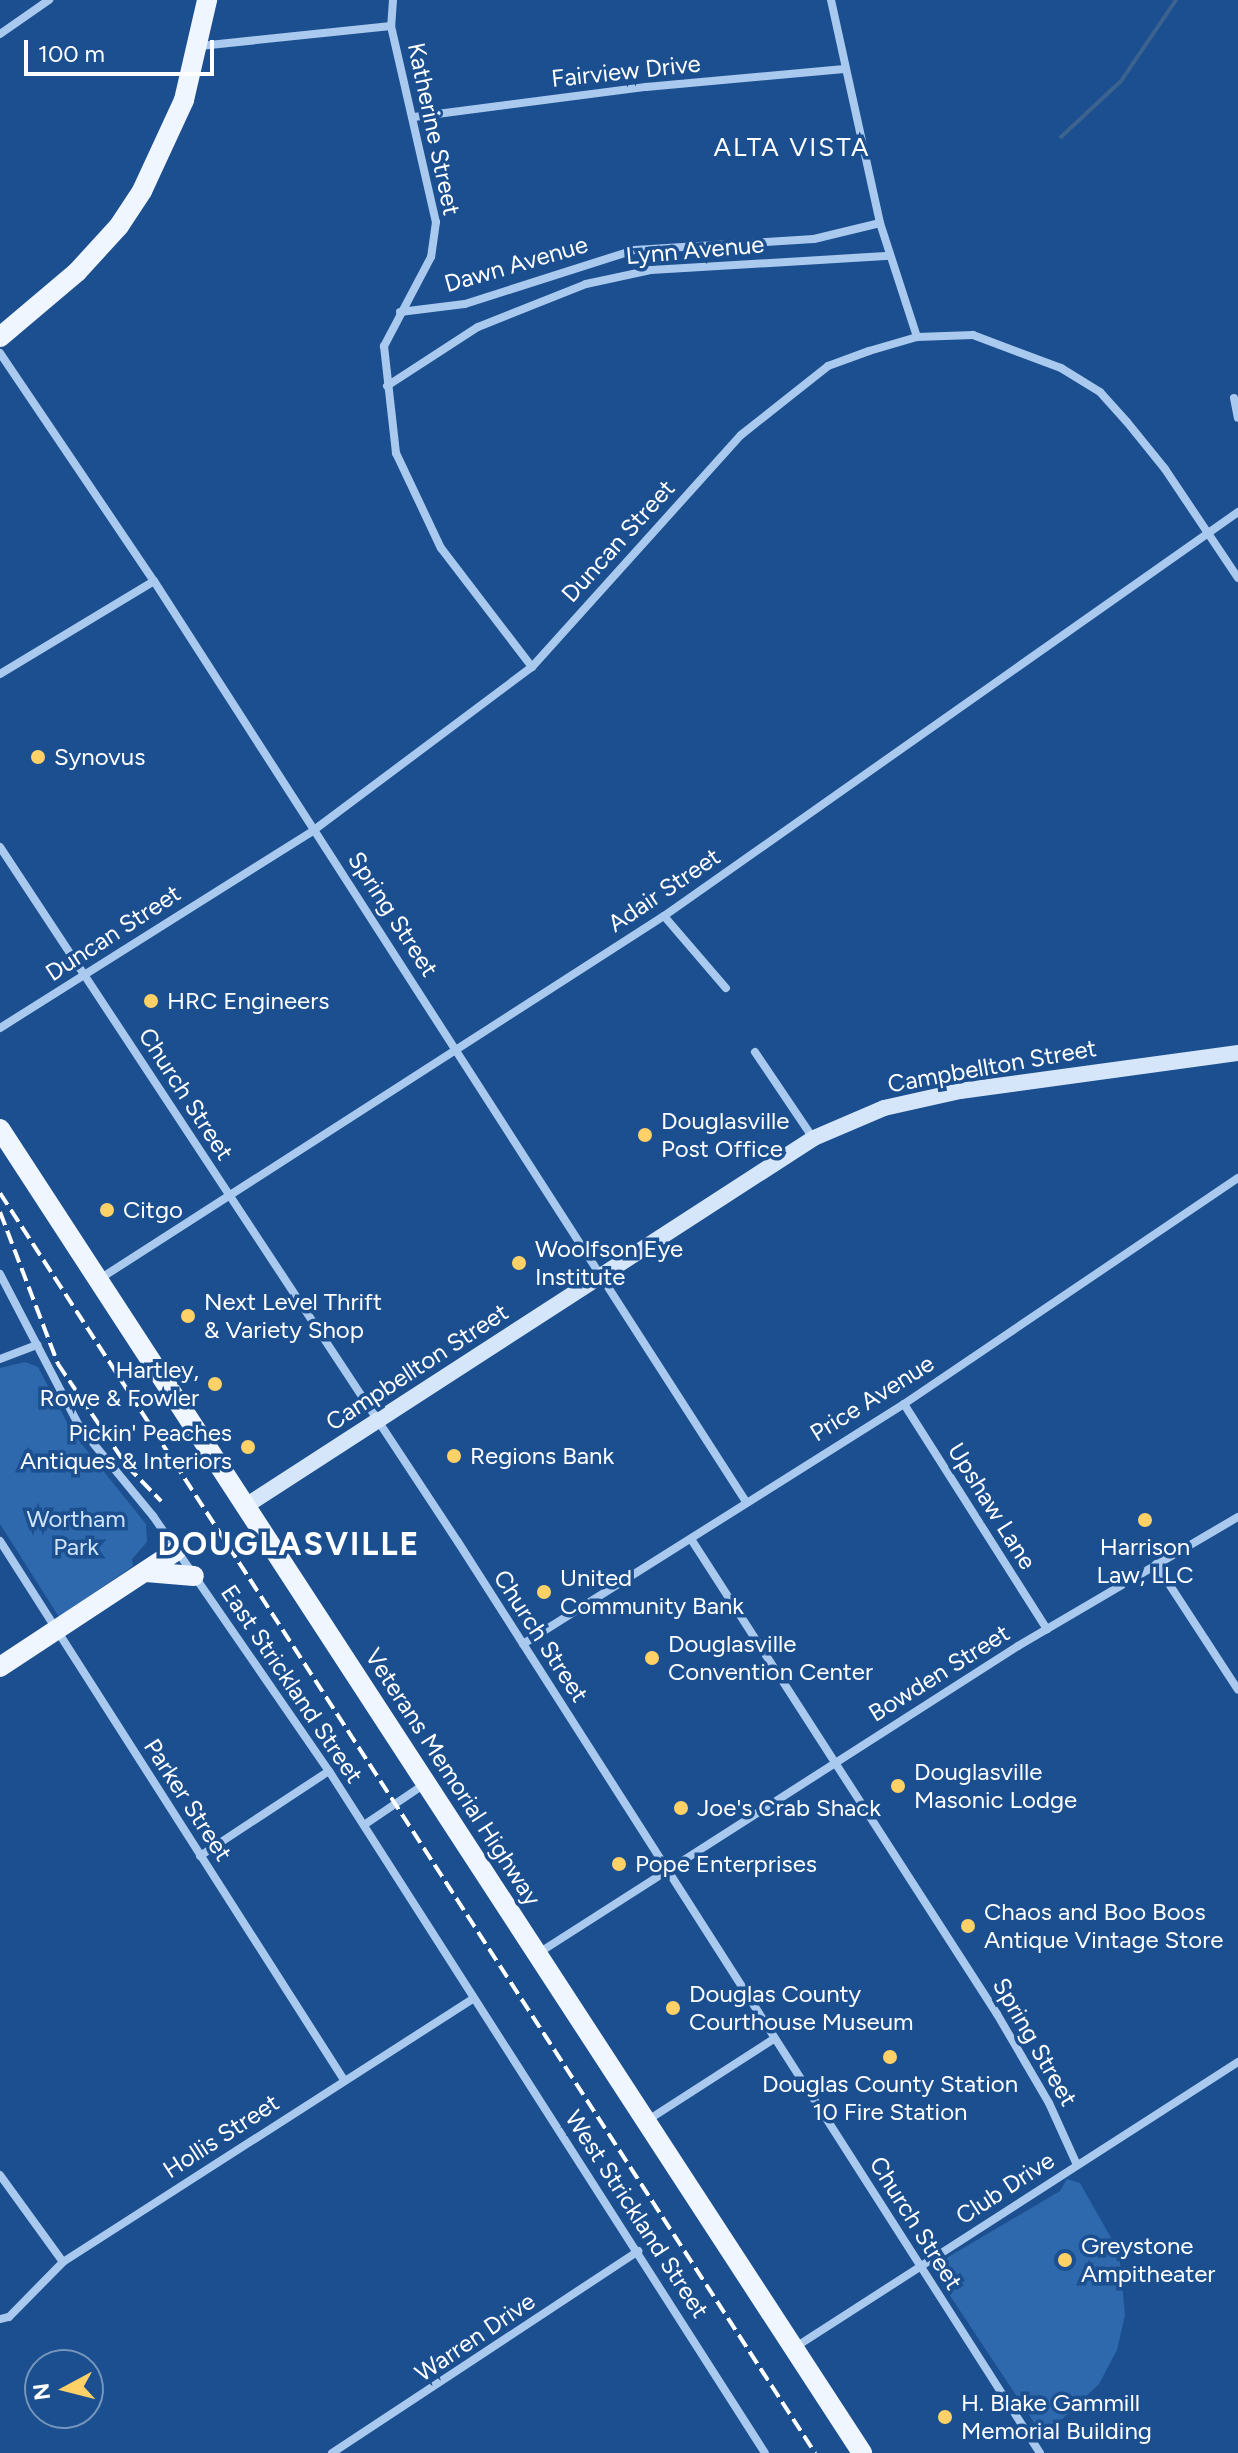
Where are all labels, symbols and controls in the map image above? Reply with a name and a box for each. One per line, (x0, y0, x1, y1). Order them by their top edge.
scale bar (28, 24, 218, 74)
text: 100 m (38, 39, 105, 68)
street label: Katherine Street (402, 40, 466, 218)
street label: Fairview Drive (550, 49, 702, 93)
district label: ALTA VISTA (714, 132, 870, 164)
street label: Dawn Avenue (441, 230, 591, 298)
street label: Lynn Avenue (625, 230, 765, 270)
street label: Duncan Street (555, 474, 681, 608)
place label: Synovus (54, 743, 145, 771)
marker: Synovus (29, 748, 47, 766)
street label: Adair Street (602, 842, 726, 938)
street label: Spring Street (342, 846, 444, 982)
street label: Duncan Street (40, 879, 186, 987)
place label: HRC Engineers (167, 987, 329, 1015)
marker: HRC Engineers (142, 992, 160, 1010)
street label: Church Street (133, 1023, 239, 1165)
street label: Campbellton Street (885, 1033, 1099, 1099)
place label: Douglasville Post Office (661, 1107, 789, 1163)
marker: Douglasville Post Office (636, 1126, 654, 1144)
place label: Citgo (123, 1196, 183, 1224)
marker: Citgo (98, 1201, 116, 1219)
place label: Woolfson Eye Institute (535, 1235, 683, 1291)
marker: Woolfson Eye Institute (510, 1254, 528, 1272)
place label: Next Level Thrift & Variety Shop (204, 1288, 382, 1344)
street label: Campbellton Street (321, 1297, 513, 1437)
marker: Next Level Thrift & Variety Shop (179, 1307, 197, 1325)
street label: Price Avenue (805, 1349, 939, 1447)
place label: Hartley, Rowe & Fowler (40, 1356, 199, 1412)
marker: Hartley, Rowe & Fowler (206, 1375, 224, 1393)
place label: Pickin' Peaches Antiques & Interiors (20, 1419, 232, 1475)
street label: Upshaw Lane (942, 1437, 1042, 1575)
marker: Pickin' Peaches Antiques & Interiors (239, 1438, 257, 1456)
place label: Regions Bank (470, 1442, 614, 1470)
marker: Regions Bank (445, 1447, 463, 1465)
park label: Wortham Park (26, 1505, 126, 1561)
marker: Harrison Law, LLC (1136, 1511, 1154, 1529)
district label: DOUGLASVILLE (158, 1525, 420, 1563)
place label: Harrison Law, LLC (1097, 1533, 1193, 1589)
place label: United Community Bank (560, 1564, 744, 1620)
street label: Church Street (488, 1565, 594, 1707)
street label: East Strickland Street (215, 1579, 369, 1789)
marker: United Community Bank (535, 1583, 553, 1601)
street label: Bowden Street (863, 1618, 1015, 1728)
place label: Douglasville Convention Center (668, 1630, 873, 1686)
street label: Veterans Memorial Highway (359, 1643, 547, 1911)
marker: Douglasville Convention Center (643, 1649, 661, 1667)
street label: Parker Street (138, 1734, 238, 1866)
place label: Douglasville Masonic Lodge (914, 1758, 1077, 1814)
marker: Douglasville Masonic Lodge (889, 1777, 907, 1795)
place label: Joe's Crab Shack (697, 1794, 881, 1822)
marker: Joe's Crab Shack (672, 1799, 690, 1817)
place label: Pope Enterprises (635, 1850, 817, 1878)
marker: Pope Enterprises (610, 1855, 628, 1873)
place label: Chaos and Boo Boos Antique Vintage Store (984, 1898, 1223, 1954)
marker: Chaos and Boo Boos Antique Vintage Store (959, 1917, 977, 1935)
street label: Spring Street (987, 1973, 1083, 2111)
place label: Douglas County Courthouse Museum (689, 1980, 914, 2036)
marker: Douglas County Courthouse Museum (664, 1999, 682, 2017)
marker: Douglas County Station 10 Fire Station (881, 2048, 899, 2066)
place label: Douglas County Station 10 Fire Station (762, 2070, 1018, 2126)
street label: Hollis Street (158, 2088, 284, 2184)
street label: West Strickland Street (559, 2105, 715, 2323)
street label: Club Drive (950, 2146, 1060, 2230)
street label: Church Street (864, 2151, 968, 2295)
place label: Greystone Ampitheater (1081, 2232, 1215, 2288)
marker: Greystone Ampitheater (1056, 2251, 1074, 2269)
street label: Warren Drive (410, 2286, 540, 2388)
north arrow (24, 2349, 104, 2429)
text: N (27, 2382, 56, 2402)
place label: H. Blake Gammill Memorial Building (961, 2389, 1152, 2445)
marker: H. Blake Gammill Memorial Building (936, 2408, 954, 2426)

